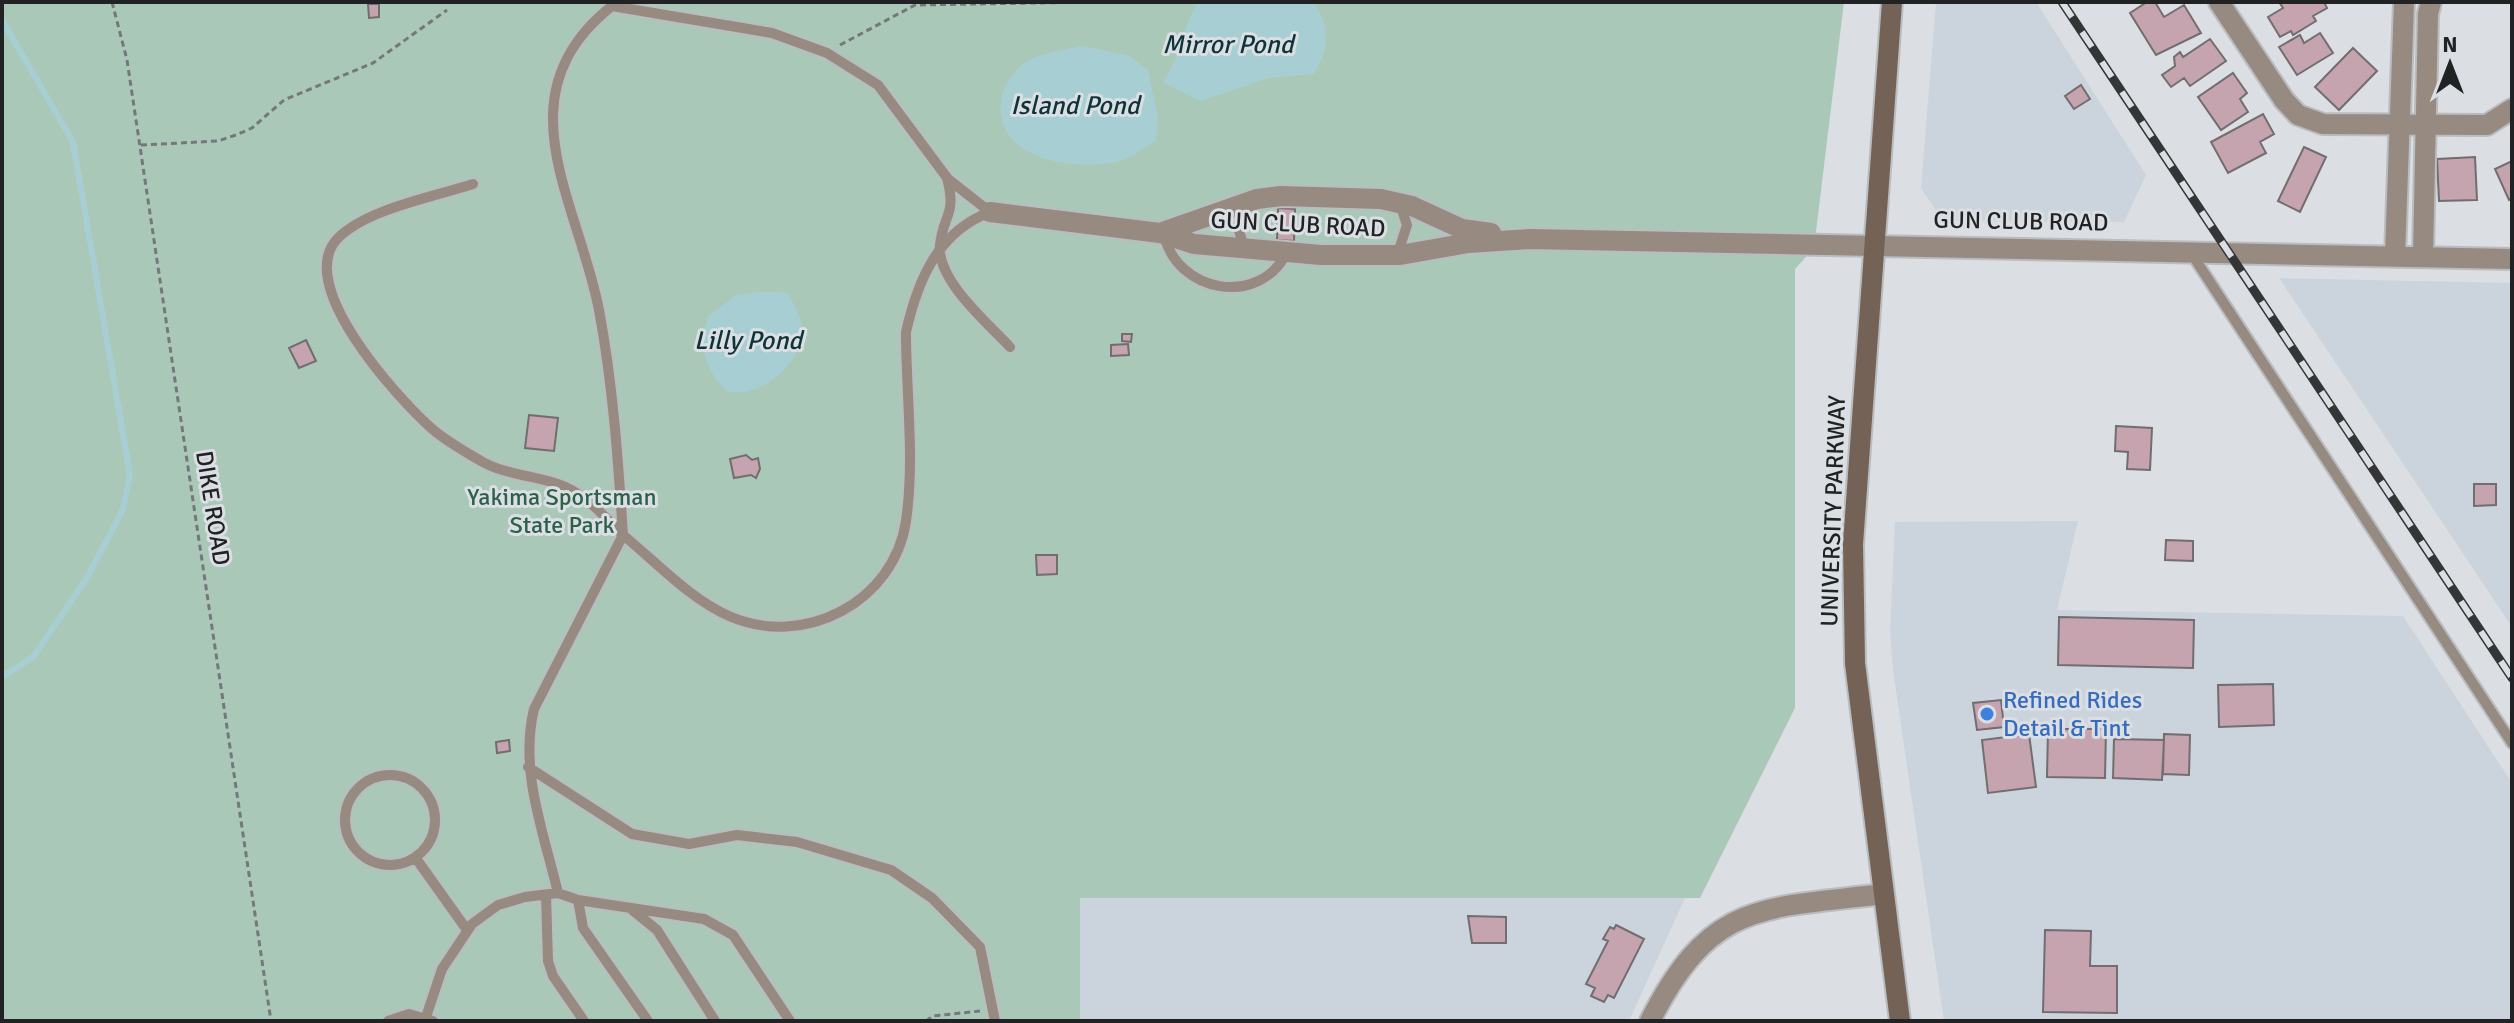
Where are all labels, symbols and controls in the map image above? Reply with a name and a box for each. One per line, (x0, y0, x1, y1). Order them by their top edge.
north arrow (2410, 24, 2490, 104)
water label: Mirror Pond (1162, 29, 1297, 61)
text: N (2442, 31, 2458, 58)
water label: Island Pond (1010, 90, 1143, 122)
street label: GUN CLUB ROAD (1210, 204, 1386, 244)
street label: GUN CLUB ROAD (1933, 204, 2109, 238)
water label: Lilly Pond (694, 325, 805, 357)
street label: UNIVERSITY PARKWAY (1814, 395, 1852, 627)
street label: DIKE ROAD (189, 449, 237, 567)
park label: Yakima Sportsman State Park (467, 482, 657, 540)
place label: Refined Rides Detail & Tint (2003, 685, 2142, 743)
marker: Refined Rides Detail & Tint (1978, 705, 1996, 723)

